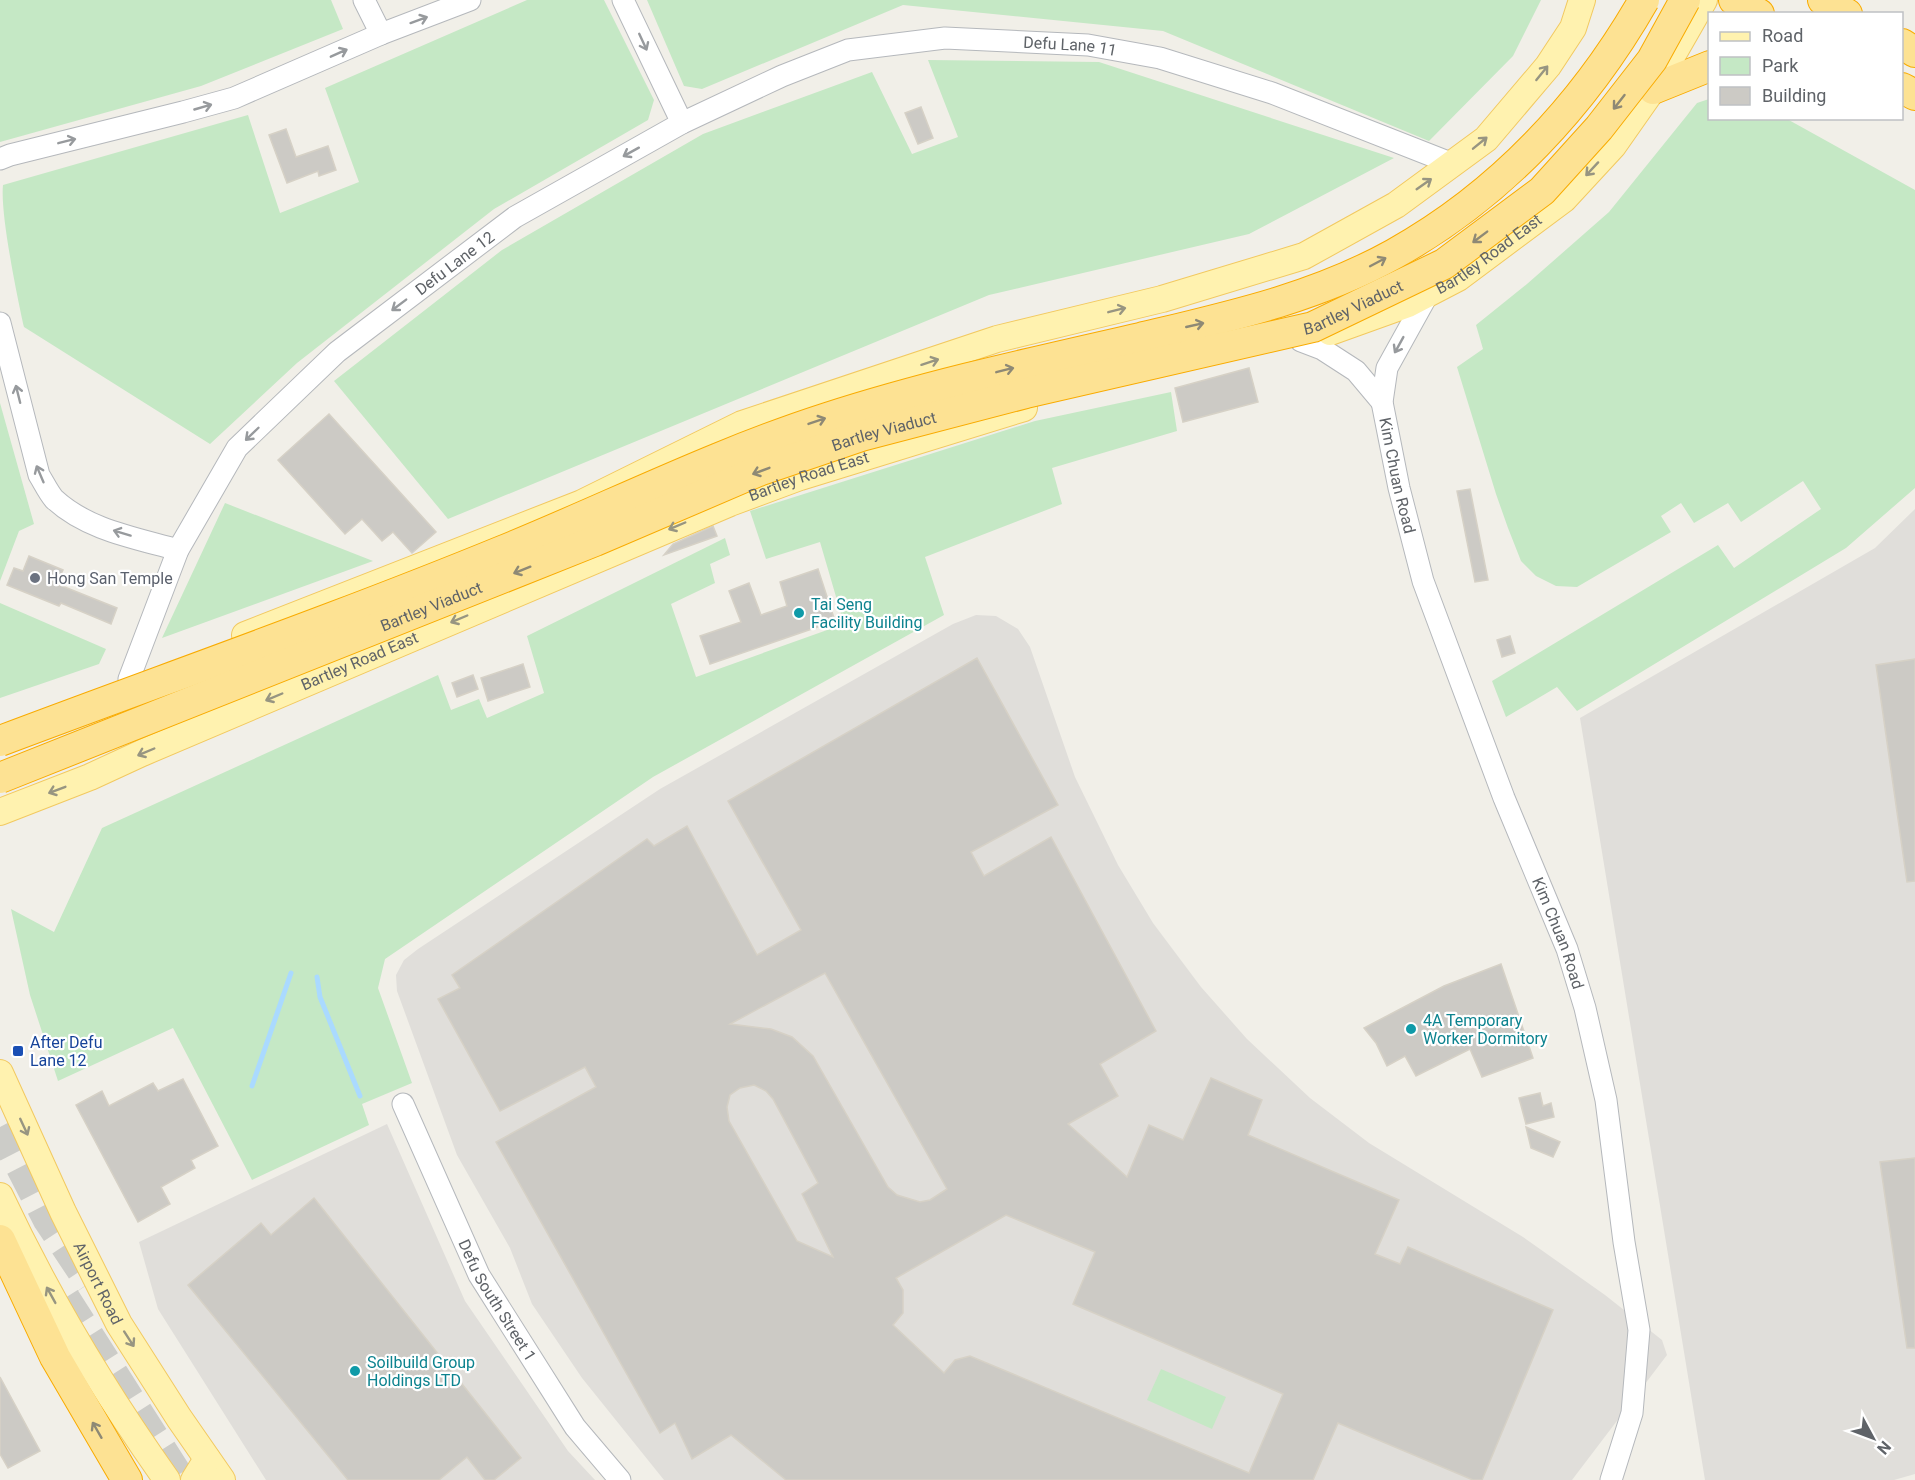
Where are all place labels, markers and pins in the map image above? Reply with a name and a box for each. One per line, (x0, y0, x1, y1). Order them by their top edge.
place label: Hong San Temple (47, 569, 173, 588)
marker: Hong San Temple (28, 571, 42, 585)
place label: Tai Seng Facility Building (811, 595, 922, 632)
marker: Tai Seng Facility Building (792, 606, 806, 620)
place label: 4A Temporary Worker Dormitory (1423, 1011, 1548, 1048)
marker: 4A Temporary Worker Dormitory (1404, 1022, 1418, 1036)
place label: After Defu Lane 12 (30, 1033, 102, 1070)
marker: After Defu Lane 12 (11, 1044, 25, 1058)
place label: Soilbuild Group Holdings LTD (367, 1353, 475, 1390)
marker: Soilbuild Group Holdings LTD (348, 1364, 362, 1378)

